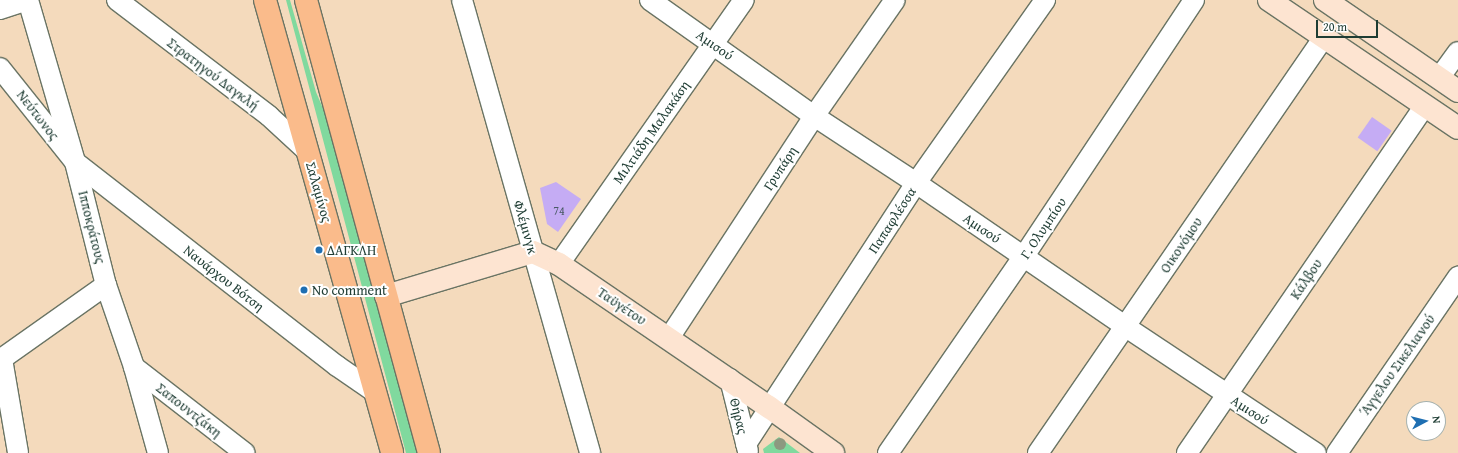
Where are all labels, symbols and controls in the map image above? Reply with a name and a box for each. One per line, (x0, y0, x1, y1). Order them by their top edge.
scale bar (1318, 12, 1380, 38)
text: 20 m (1323, 18, 1347, 35)
street label: Αμισού (693, 26, 737, 64)
street label: Στρατηγού Δαγκλή (164, 34, 262, 114)
street label: Μιλτιάδη Μαλακάση (609, 77, 693, 187)
street label: Νεύτωνος (13, 87, 63, 143)
street label: Γρυπάρη (760, 143, 800, 193)
street label: Σαλαμίνος (302, 160, 336, 224)
street label: Παπαφλέσσα (864, 184, 920, 256)
street label: Ιπποκράτους (75, 189, 109, 265)
street label: Γ. Ολυμπίου (1016, 194, 1070, 262)
street label: Φλέμινγκ (510, 198, 542, 256)
house number: 74 (553, 204, 565, 218)
street label: Αμισού (960, 209, 1004, 247)
street label: Οικονόμου (1156, 214, 1206, 276)
street label: Ναυάρχου Βότση (180, 241, 268, 315)
place label: ΔΑΓΚΛΗ (327, 242, 376, 258)
marker: ΔΑΓΚΛΗ (314, 245, 324, 255)
street label: Κάλβου (1286, 256, 1326, 302)
place label: No comment (312, 282, 387, 298)
street label: Ταϋγέτου (594, 284, 650, 328)
marker: No comment (299, 285, 309, 295)
street label: Άγγελου Σικελιανού (1356, 311, 1438, 419)
street label: Σαπουντζάκη (153, 379, 225, 441)
street label: Αμισού (1228, 392, 1272, 428)
street label: Θήρας (726, 396, 752, 436)
north arrow (1406, 401, 1446, 441)
text: N (1429, 415, 1445, 424)

